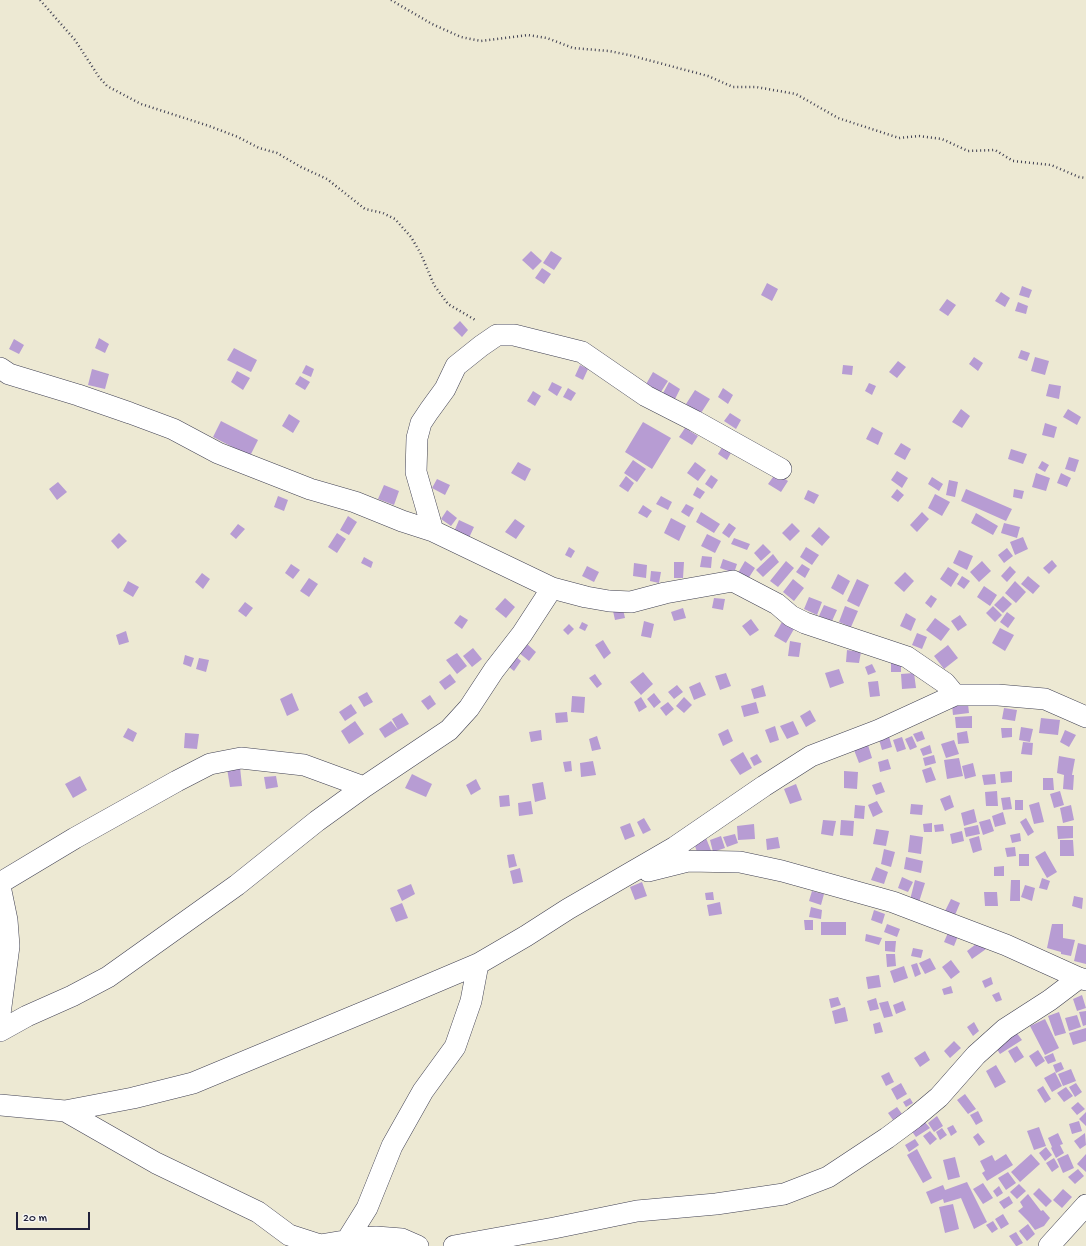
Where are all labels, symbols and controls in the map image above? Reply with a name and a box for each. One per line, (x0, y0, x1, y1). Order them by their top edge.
scale bar (18, 1204, 92, 1230)
text: 20 m (23, 1212, 47, 1226)

